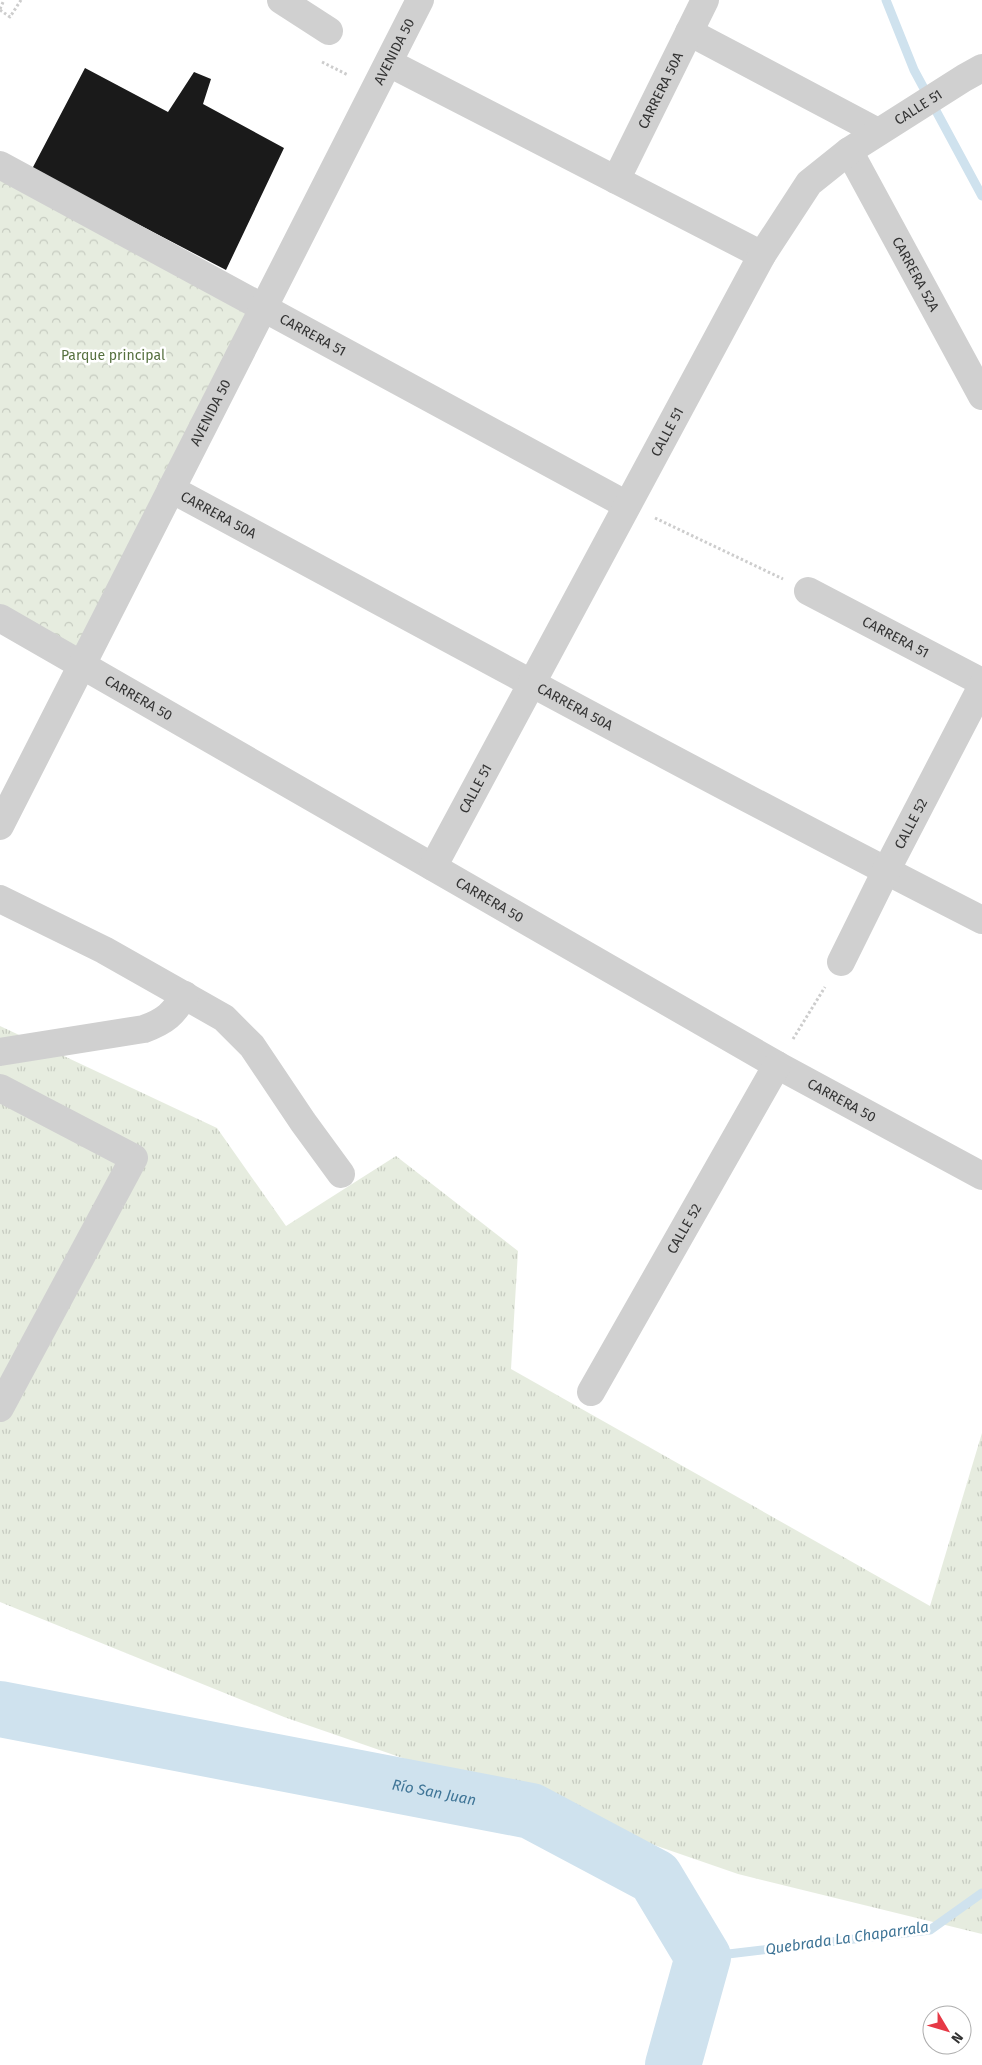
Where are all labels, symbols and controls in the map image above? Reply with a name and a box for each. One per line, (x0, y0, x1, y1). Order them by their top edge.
street label: AVENIDA 50 (370, 15, 418, 87)
street label: CARRERA 50A (634, 49, 686, 132)
street label: CALLE 51 (891, 86, 945, 129)
street label: CARRERA 52A (889, 234, 943, 314)
street label: CARRERA 51 (277, 310, 349, 360)
park label: Parque principal (61, 347, 165, 364)
street label: AVENIDA 50 (186, 376, 234, 448)
street label: CALLE 51 (647, 404, 687, 459)
street label: CARRERA 50A (178, 487, 259, 542)
street label: CARRERA 51 (859, 612, 932, 661)
street label: CARRERA 50 (102, 672, 176, 724)
street label: CARRERA 50A (534, 679, 616, 734)
street label: CALLE 51 (455, 761, 495, 816)
street label: CALLE 52 (890, 795, 931, 852)
street label: CARRERA 50 (453, 874, 527, 926)
street label: CARRERA 50 (805, 1075, 879, 1126)
street label: CALLE 52 (663, 1200, 705, 1257)
water label: Río San Juan (390, 1775, 478, 1809)
water label: Quebrada La Chaparrala (764, 1918, 930, 1958)
north arrow (922, 2005, 972, 2055)
text: N (947, 2029, 966, 2047)

